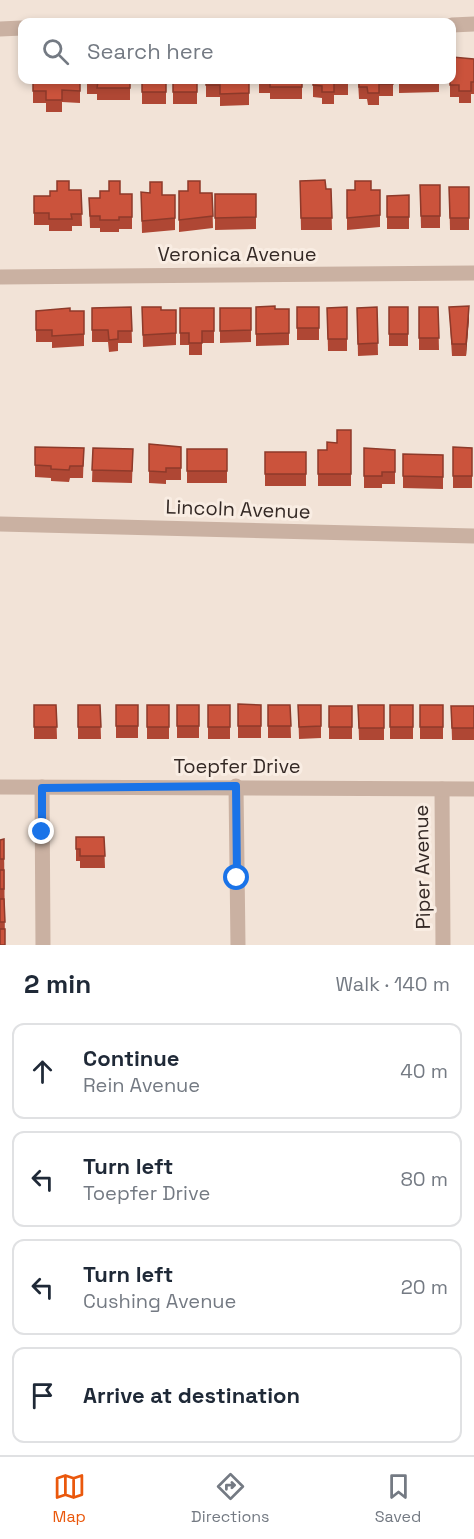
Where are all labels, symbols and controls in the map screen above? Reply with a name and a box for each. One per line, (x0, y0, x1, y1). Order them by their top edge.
search box (18, 18, 456, 84)
icon: search (39, 35, 72, 68)
text: Search here (87, 37, 214, 65)
street label: Veronica Avenue (157, 241, 317, 267)
street label: Lincoln Avenue (165, 493, 311, 525)
street label: Toepfer Drive (173, 753, 301, 779)
street label: Piper Avenue (408, 804, 436, 930)
route end (28, 818, 54, 844)
route start (223, 864, 249, 890)
text: 2 min (24, 967, 91, 1001)
text: Walk · 140 m (336, 971, 450, 997)
text: Continue (83, 1044, 179, 1072)
icon: ahead (26, 1055, 59, 1088)
text: 40 m (400, 1058, 448, 1084)
text: Rein Avenue (83, 1072, 200, 1098)
text: Turn left (83, 1152, 173, 1180)
icon: left (26, 1163, 59, 1196)
text: 80 m (400, 1166, 448, 1192)
text: Toepfer Drive (83, 1180, 210, 1206)
text: Turn left (83, 1260, 173, 1288)
icon: left (26, 1271, 59, 1304)
text: 20 m (401, 1274, 448, 1300)
text: Cushing Avenue (83, 1288, 236, 1314)
icon: arrive (26, 1379, 59, 1412)
text: Arrive at destination (83, 1381, 300, 1409)
tab: Map (53, 1470, 86, 1527)
tab: Directions (191, 1470, 270, 1527)
tab: Saved (375, 1470, 421, 1527)

